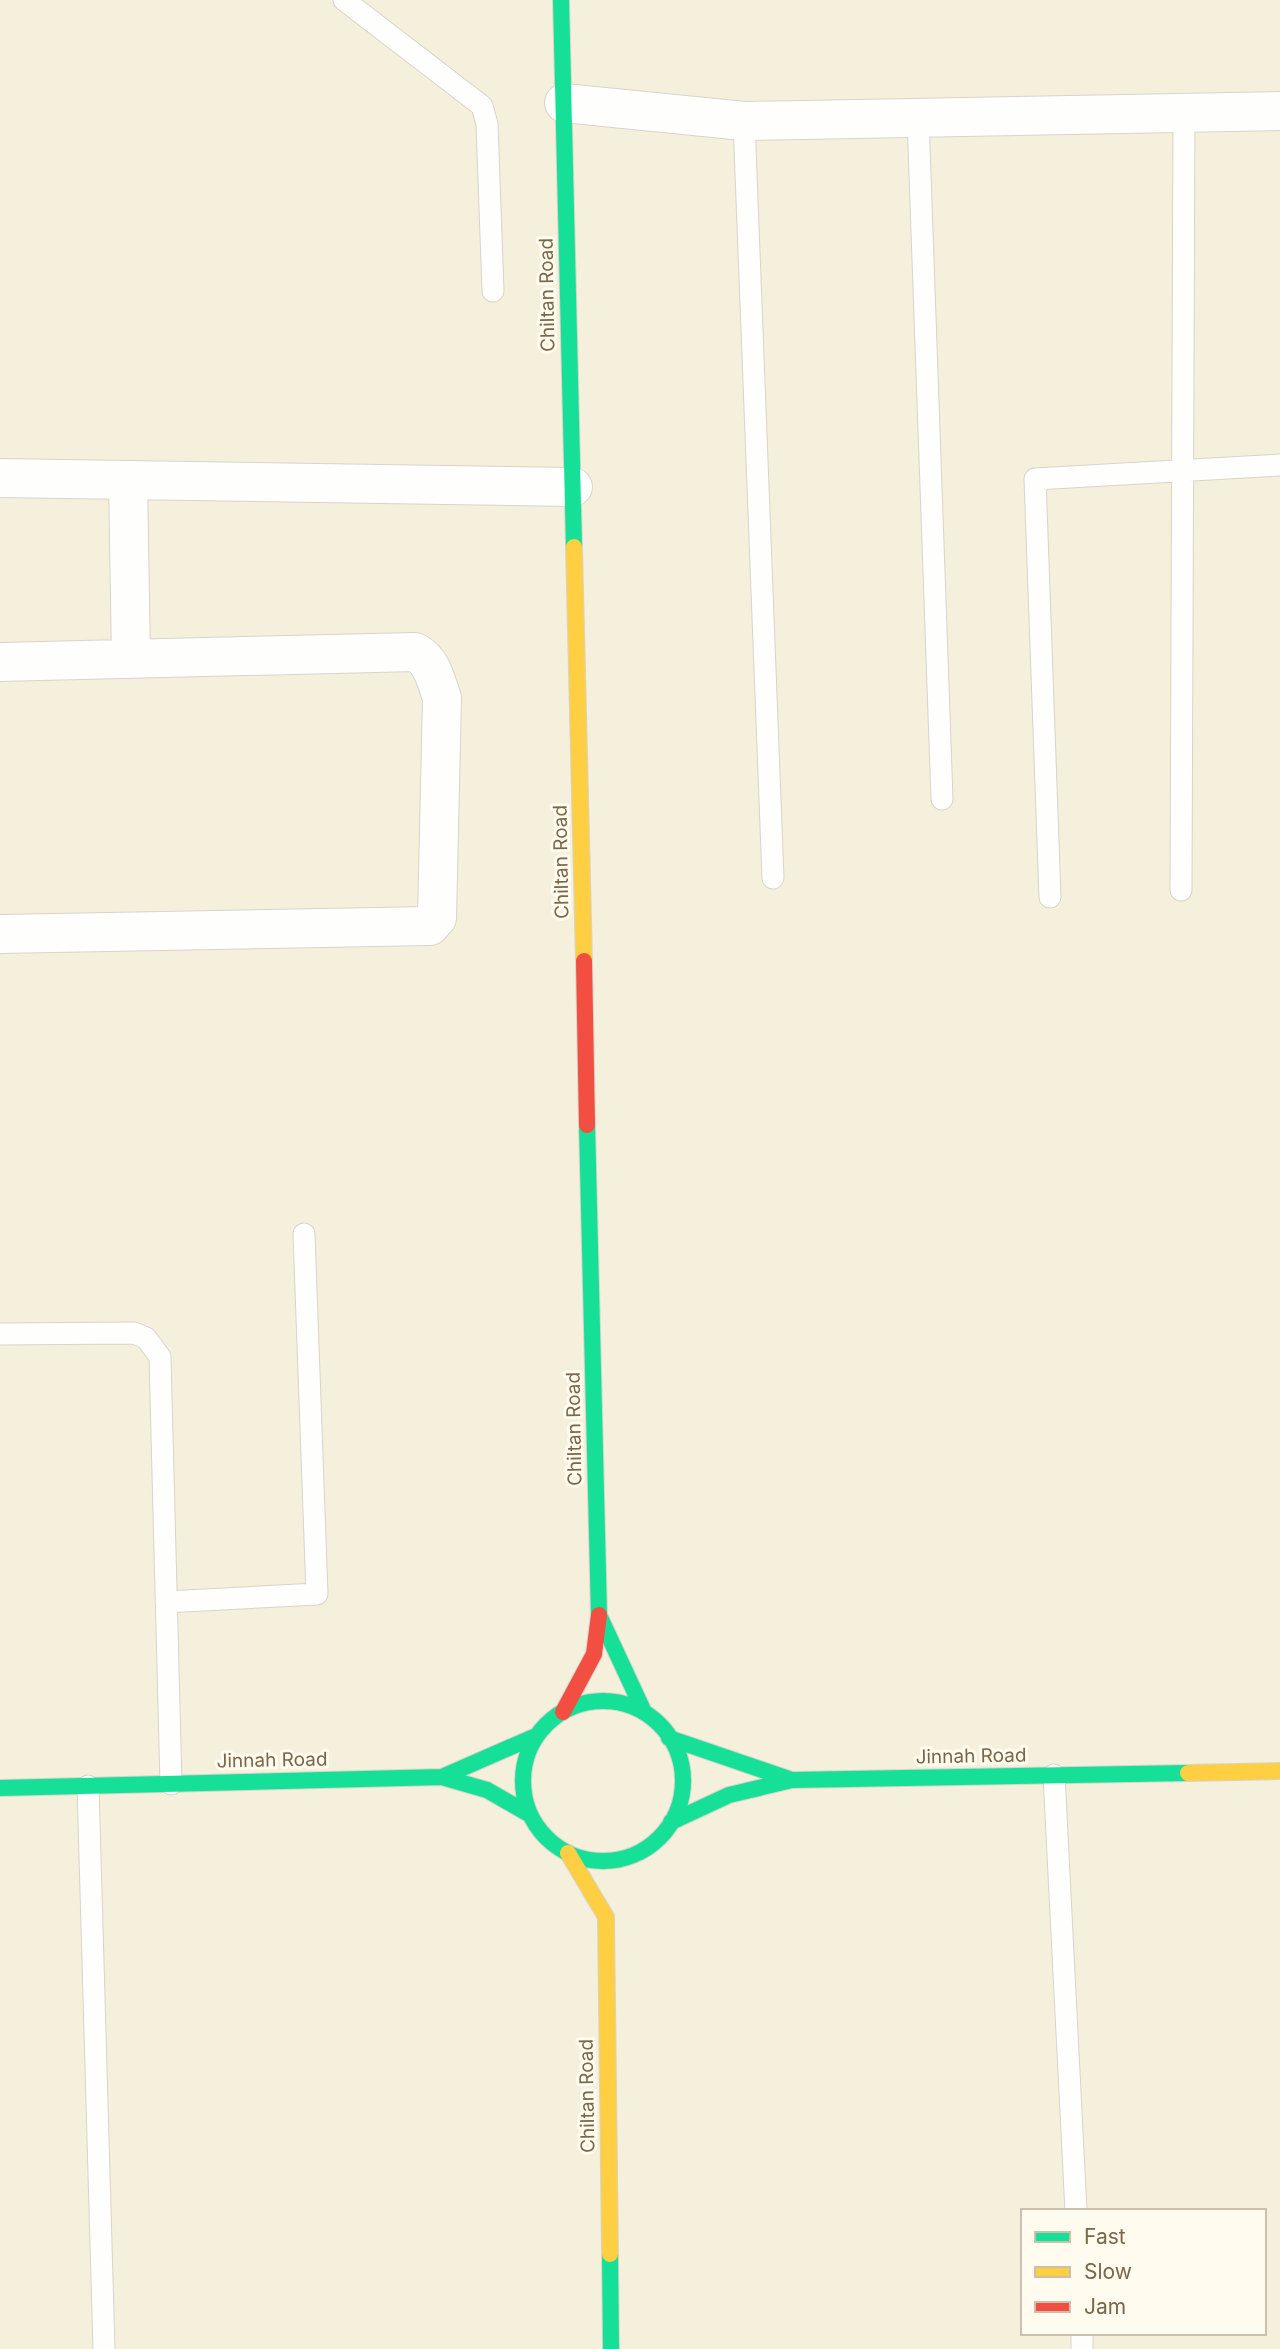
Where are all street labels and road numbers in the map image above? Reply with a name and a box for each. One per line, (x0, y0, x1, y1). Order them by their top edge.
street label: Chiltan Road (535, 238, 559, 352)
street label: Chiltan Road (549, 805, 573, 919)
street label: Chiltan Road (562, 1372, 586, 1486)
street label: Jinnah Road (915, 1744, 1027, 1768)
street label: Jinnah Road (216, 1748, 328, 1772)
street label: Chiltan Road (575, 2039, 599, 2153)

